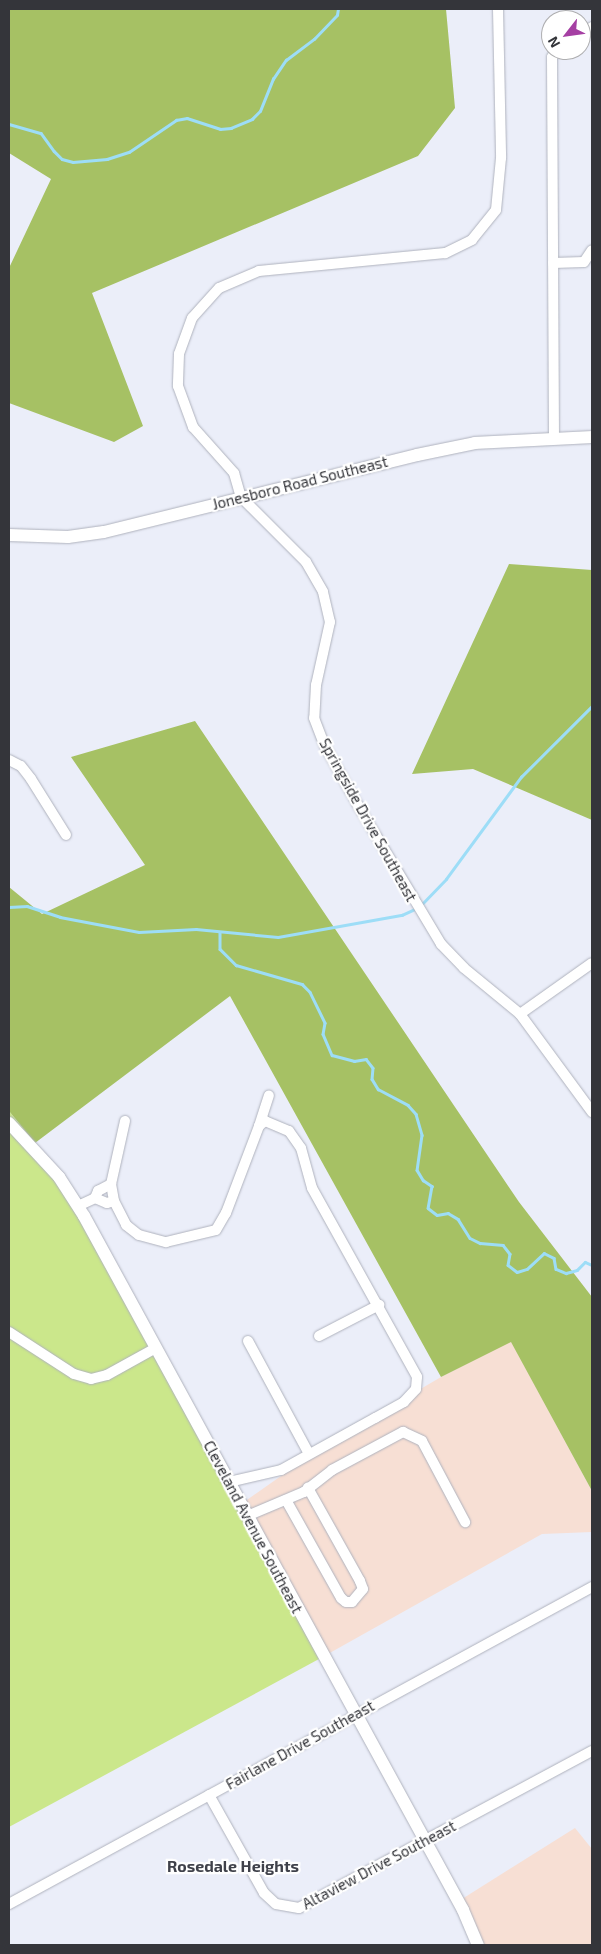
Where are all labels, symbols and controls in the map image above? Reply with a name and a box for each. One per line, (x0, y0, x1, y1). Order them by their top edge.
north arrow (541, 10, 591, 60)
text: N (544, 34, 563, 51)
street label: Jonesboro Road Southeast (210, 452, 390, 514)
street label: Springside Drive Southeast (316, 735, 420, 905)
street label: Cleveland Avenue Southeast (200, 1437, 306, 1617)
street label: Fairlane Drive Southeast (223, 1697, 377, 1793)
street label: Altaview Drive Southeast (299, 1817, 459, 1913)
district label: Rosedale Heights (167, 1856, 299, 1876)

